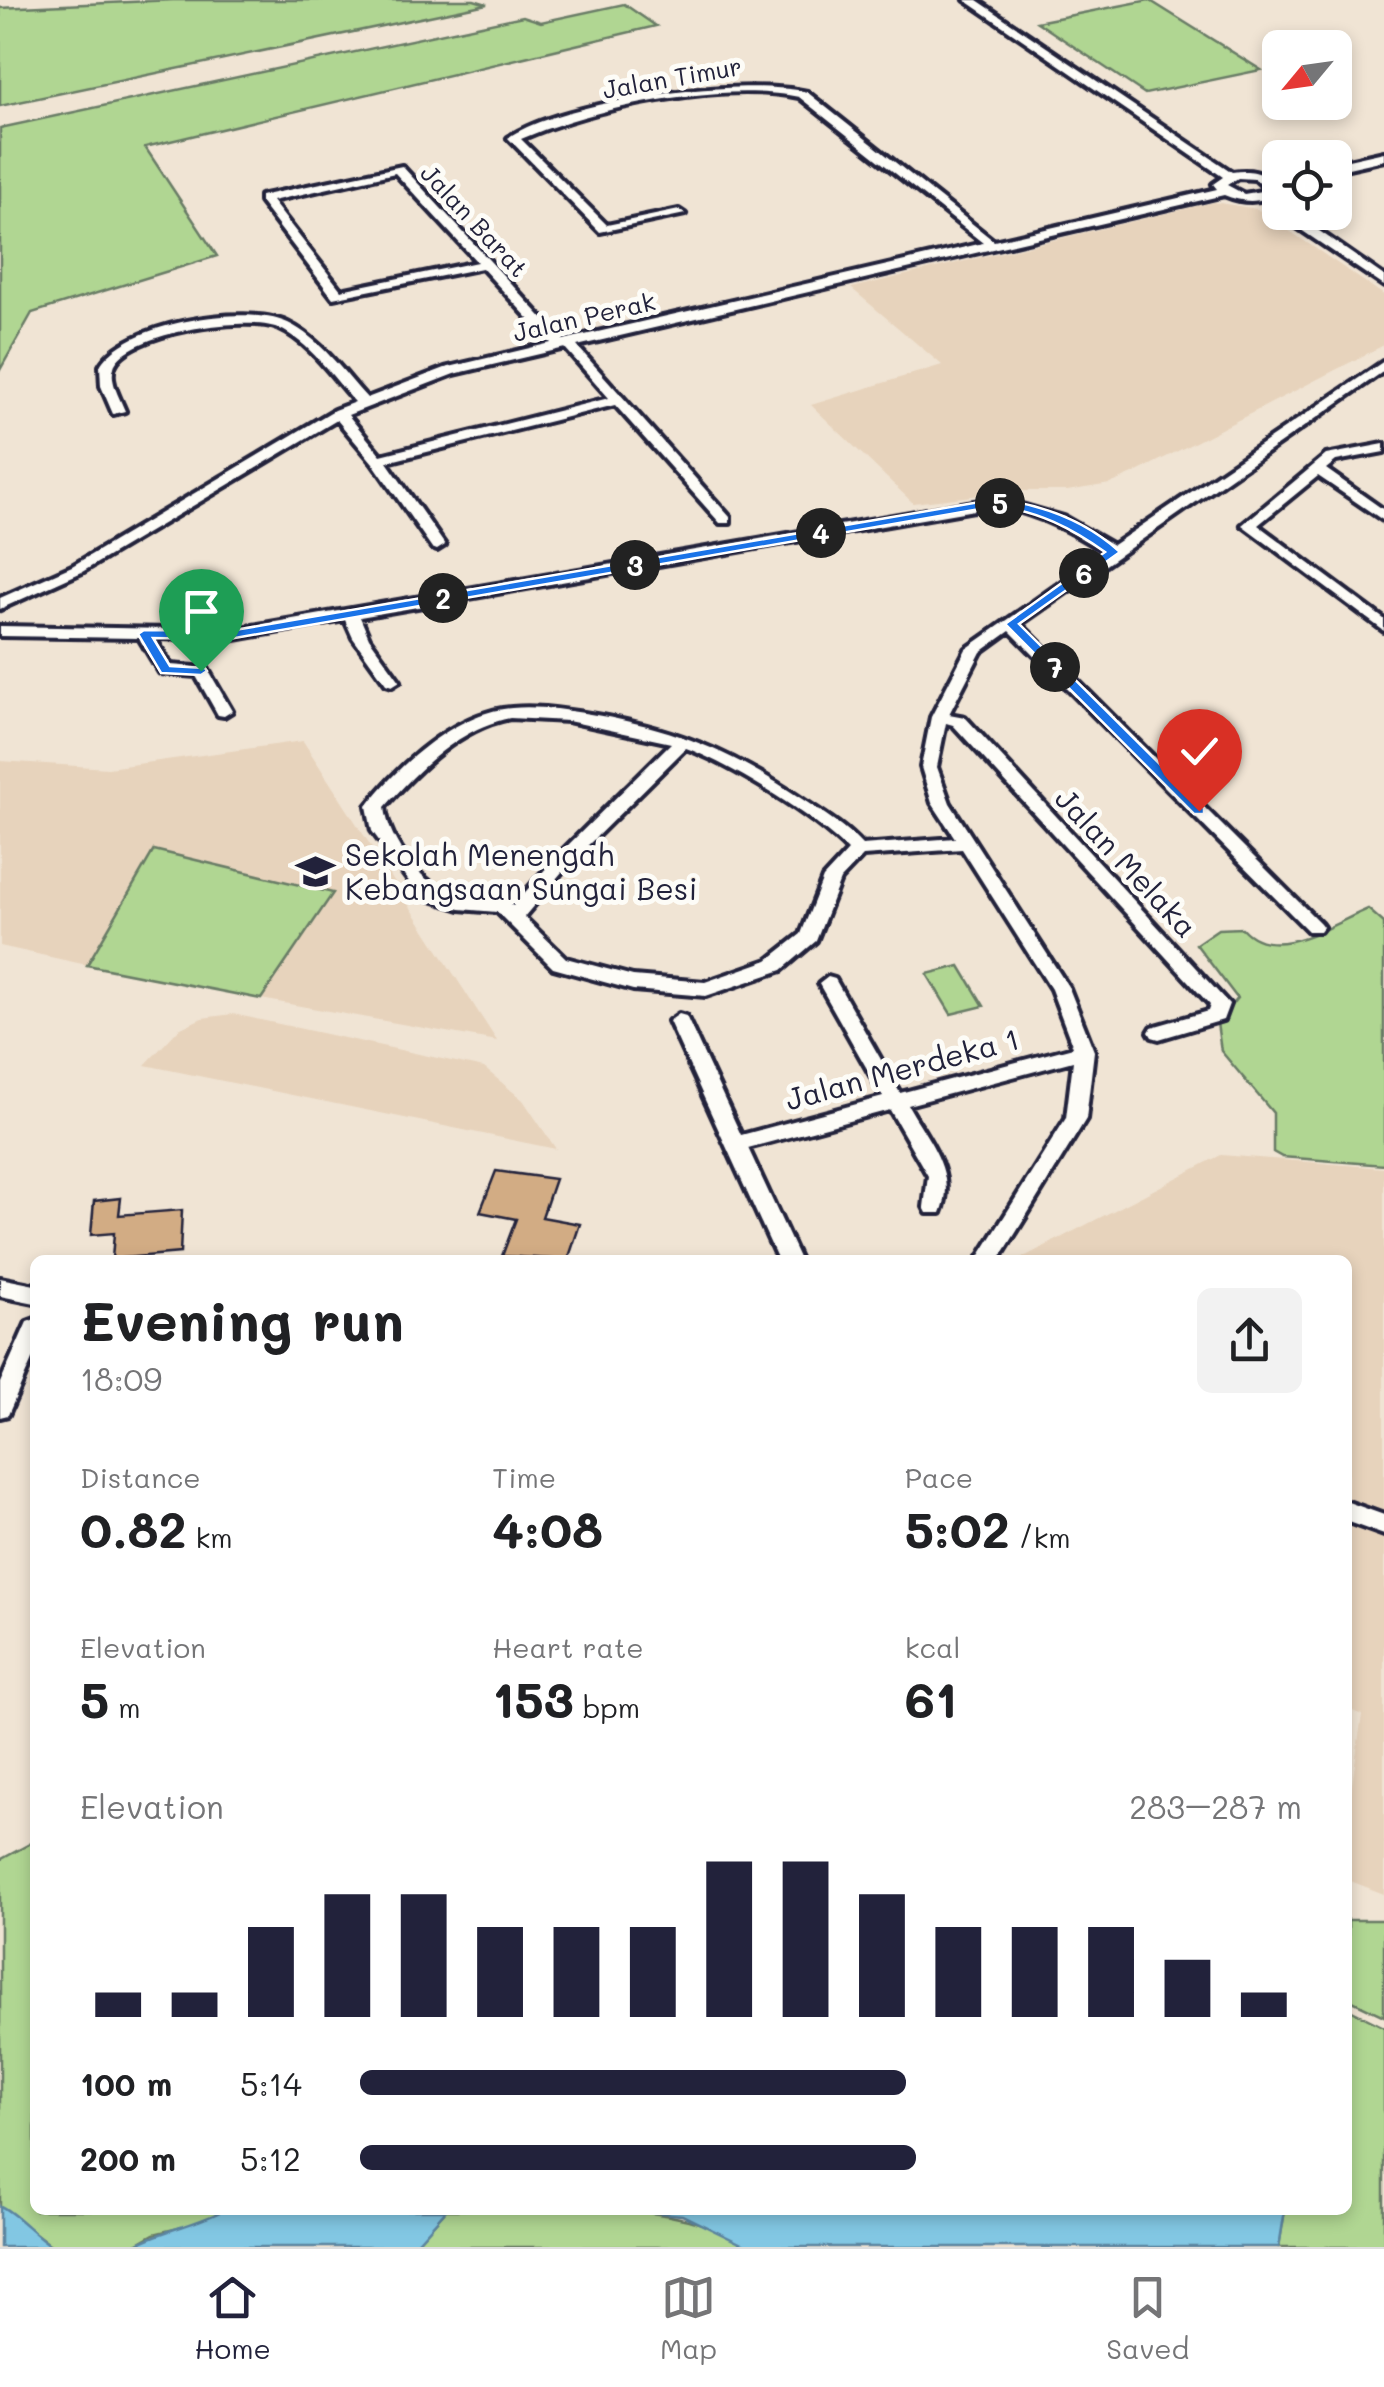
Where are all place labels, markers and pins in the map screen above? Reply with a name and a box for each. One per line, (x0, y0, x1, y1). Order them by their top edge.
pin: 5 (975, 478, 1025, 528)
pin: 4 (796, 508, 846, 558)
pin: 3 (610, 540, 660, 590)
pin: 6 (1059, 548, 1109, 598)
pin (159, 569, 244, 672)
pin: 2 (418, 573, 468, 623)
pin: 7 (1030, 642, 1080, 692)
pin (1157, 709, 1242, 812)
place label: Sekolah Menengah Kebangsaan Sungai Besi (345, 834, 698, 908)
school or university icon: Sekolah Menengah Kebangsaan Sungai Besi (294, 850, 336, 892)

